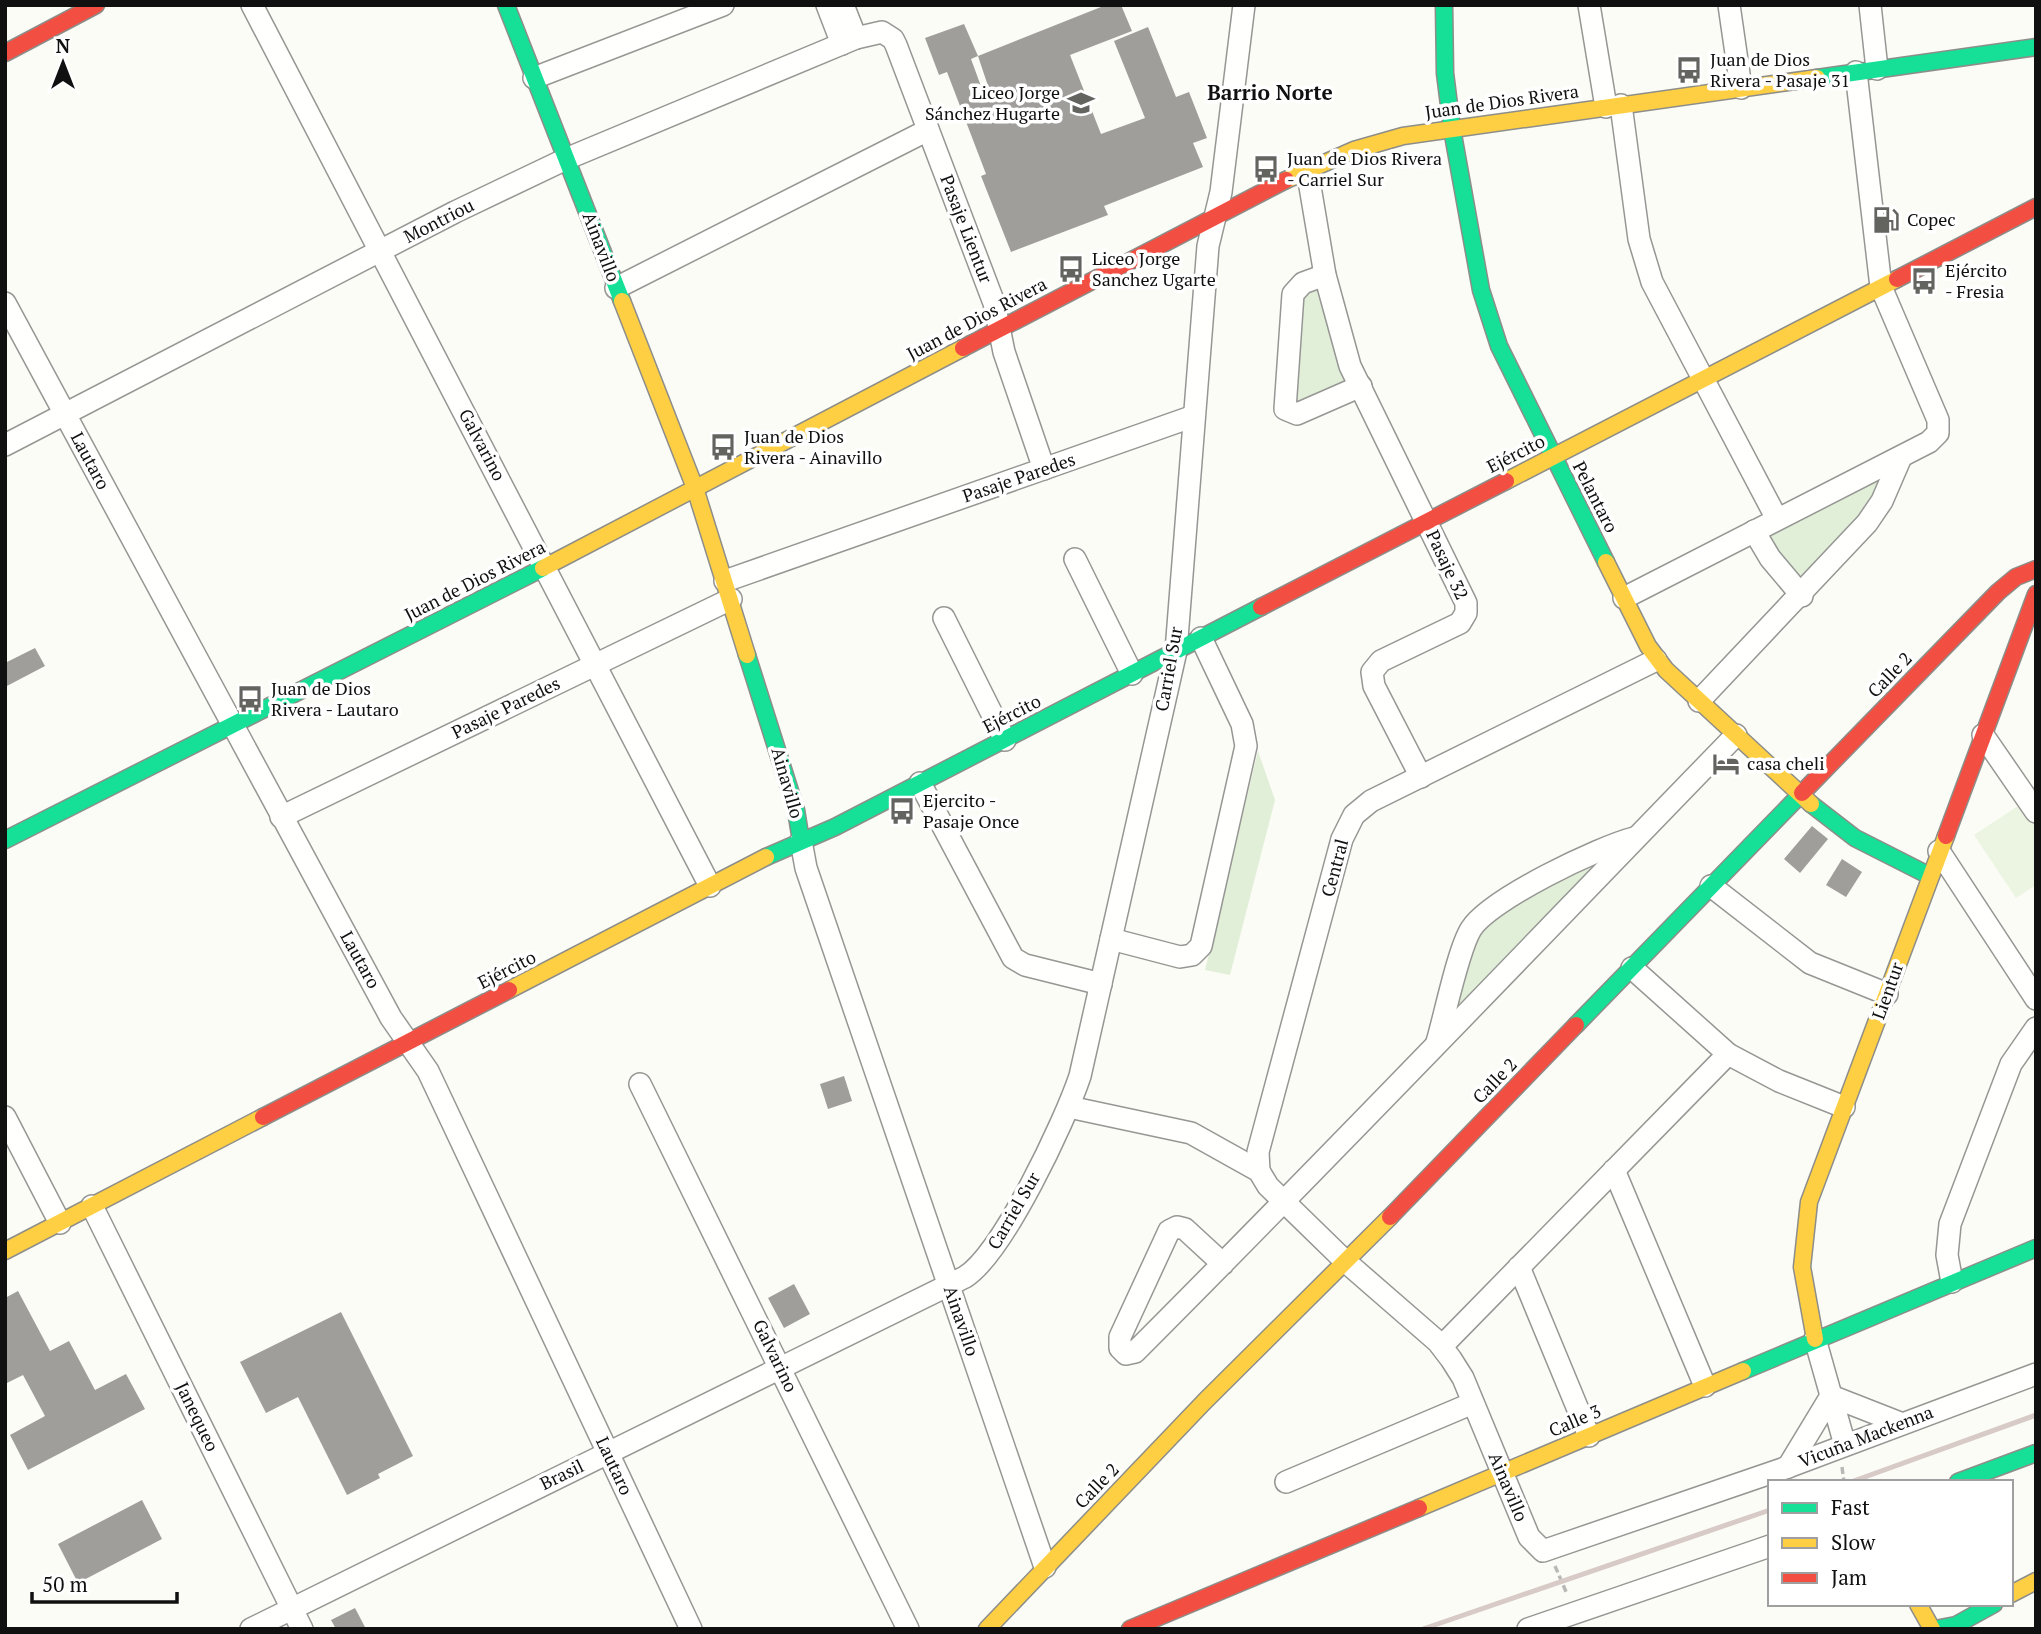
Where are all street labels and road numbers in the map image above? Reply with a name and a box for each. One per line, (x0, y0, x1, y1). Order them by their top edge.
street label: Juan de Dios Rivera (1423, 78, 1580, 124)
street label: Pasaje Lientur (935, 171, 999, 286)
street label: Montriou (399, 192, 478, 248)
street label: Ainavillo (578, 208, 626, 285)
street label: Juan de Dios Rivera (902, 271, 1051, 365)
street label: Galvarino (454, 404, 512, 485)
street label: Lautaro (66, 428, 116, 494)
street label: Ejército (1482, 428, 1549, 478)
street label: Pasaje Paredes (959, 447, 1078, 508)
street label: Pelantaro (1568, 457, 1624, 536)
street label: Pasaje 32 (1421, 526, 1475, 603)
street label: Juan de Dios Rivera (400, 534, 549, 626)
street label: Carriel Sur (1149, 624, 1187, 713)
street label: Calle 2 (1862, 646, 1917, 702)
street label: Pasaje Paredes (447, 670, 564, 744)
street label: Ejército (978, 688, 1045, 738)
street label: Ainavillo (766, 744, 810, 821)
street label: Central (1315, 836, 1353, 899)
street label: Lautaro (335, 927, 386, 992)
street label: Ejército (473, 944, 540, 994)
street label: Lientur (1866, 959, 1908, 1022)
street label: Calle 2 (1467, 1052, 1522, 1108)
street label: Carriel Sur (981, 1167, 1045, 1254)
street label: Ainavillo (939, 1282, 985, 1359)
street label: Galvarino (748, 1315, 804, 1396)
street label: Janequeo (171, 1378, 225, 1455)
street label: Calle 3 (1545, 1398, 1604, 1442)
street label: Vicuña Mackenna (1795, 1399, 1936, 1473)
street label: Lautaro (591, 1432, 639, 1499)
street label: Ainavillo (1484, 1448, 1534, 1525)
street label: Brasil (536, 1453, 587, 1495)
street label: Calle 2 (1069, 1457, 1124, 1513)

